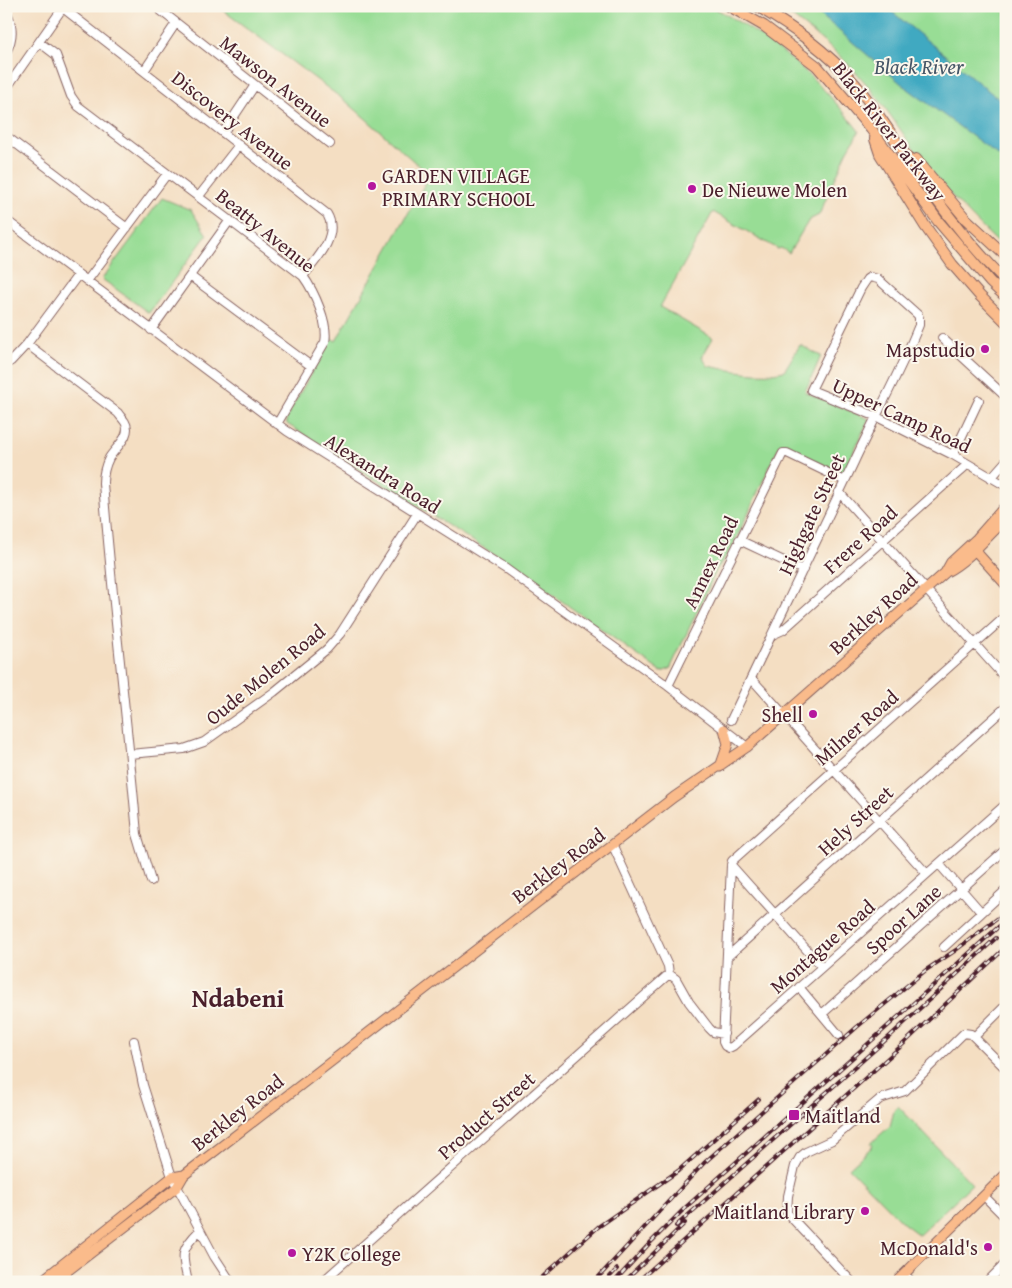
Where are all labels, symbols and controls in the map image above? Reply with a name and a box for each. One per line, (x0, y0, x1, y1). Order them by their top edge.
street label: Mawson Avenue (214, 28, 338, 134)
water label: Black River (873, 51, 965, 82)
street label: Black River Parkway (826, 55, 954, 207)
street label: Discovery Avenue (166, 63, 300, 177)
place label: GARDEN VILLAGE PRIMARY SCHOOL (382, 161, 535, 213)
place label: De Nieuwe Molen (702, 175, 847, 204)
marker: GARDEN VILLAGE PRIMARY SCHOOL (366, 180, 378, 192)
street label: Beatty Avenue (210, 181, 322, 279)
marker: De Nieuwe Molen (686, 183, 698, 195)
place label: Mapstudio (886, 335, 975, 364)
marker: Mapstudio (979, 343, 991, 355)
street label: Upper Camp Road (828, 370, 977, 460)
street label: Alexandra Road (319, 426, 447, 520)
street label: Highgate Street (770, 449, 852, 579)
street label: Frere Road (817, 498, 904, 580)
street label: Annex Road (675, 510, 745, 613)
street label: Berkley Road (822, 565, 924, 661)
street label: Oude Molen Road (199, 616, 331, 731)
street label: Milner Road (808, 682, 905, 772)
place label: Shell (761, 700, 803, 729)
marker: Shell (807, 708, 819, 720)
street label: Hely Street (811, 778, 899, 862)
street label: Berkley Road (505, 820, 611, 910)
street label: Spoor Lane (859, 877, 947, 961)
street label: Montague Road (763, 892, 881, 1000)
district label: Ndabeni (192, 980, 284, 1016)
street label: Product Street (431, 1064, 541, 1166)
street label: Berkley Road (185, 1066, 290, 1157)
place label: Maitland (805, 1101, 881, 1130)
marker: Maitland (787, 1108, 801, 1122)
place label: Maitland Library (714, 1197, 855, 1226)
marker: Maitland Library (859, 1205, 871, 1217)
place label: McDonald's (880, 1233, 978, 1262)
place label: Y2K College (302, 1239, 401, 1268)
marker: McDonald's (982, 1241, 994, 1253)
marker: Y2K College (286, 1247, 298, 1259)

